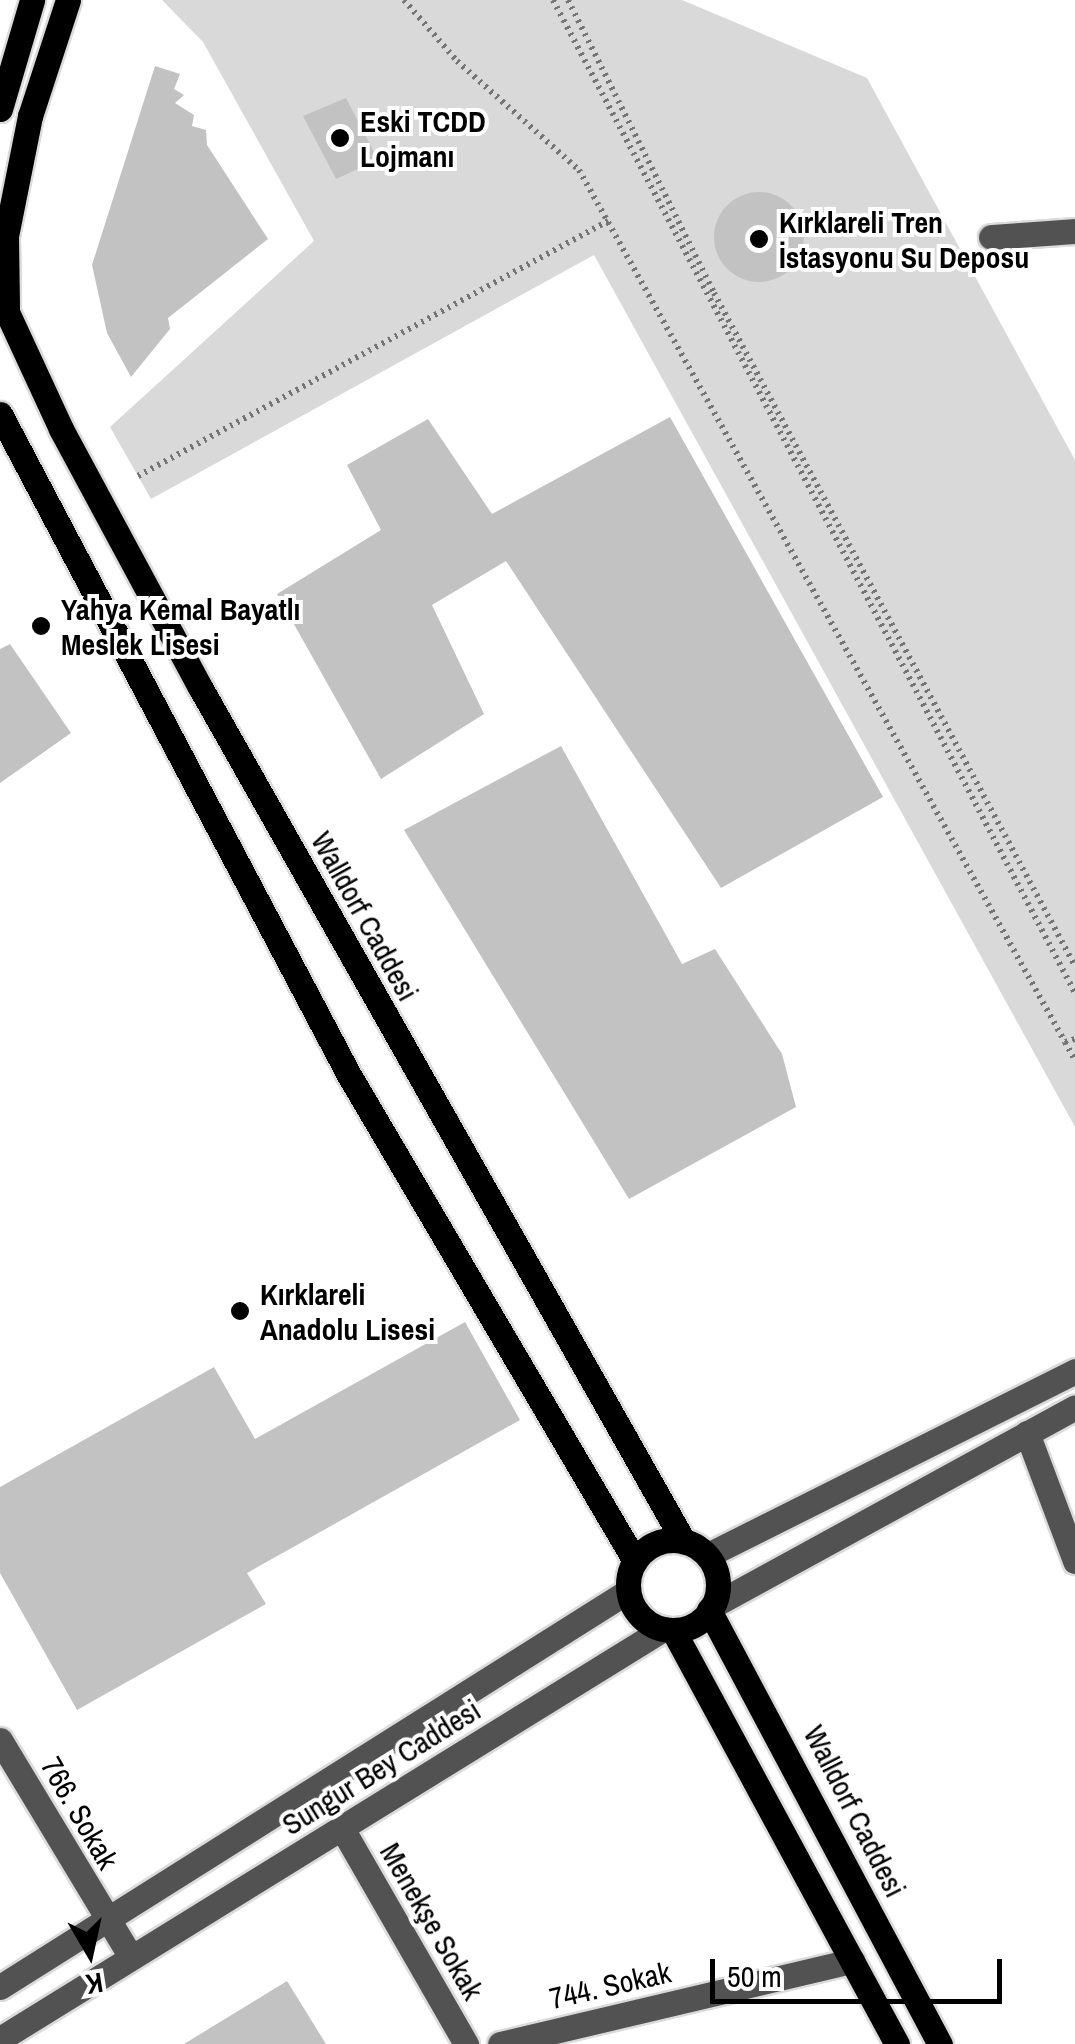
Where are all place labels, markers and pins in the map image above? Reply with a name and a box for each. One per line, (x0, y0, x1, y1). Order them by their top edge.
place label: Eski TCDD Lojmanı (360, 103, 486, 174)
marker: Eski TCDD Lojmanı (329, 127, 351, 149)
place label: Kırklareli Tren İstasyonu Su Deposu (779, 204, 1029, 274)
marker: Kırklareli Tren İstasyonu Su Deposu (748, 228, 770, 250)
place label: Yahya Kemal Bayatlı Meslek Lisesi (61, 591, 300, 662)
marker: Yahya Kemal Bayatlı Meslek Lisesi (30, 615, 52, 637)
place label: Kırklareli Anadolu Lisesi (260, 1276, 435, 1346)
marker: Kırklareli Anadolu Lisesi (229, 1300, 251, 1322)

